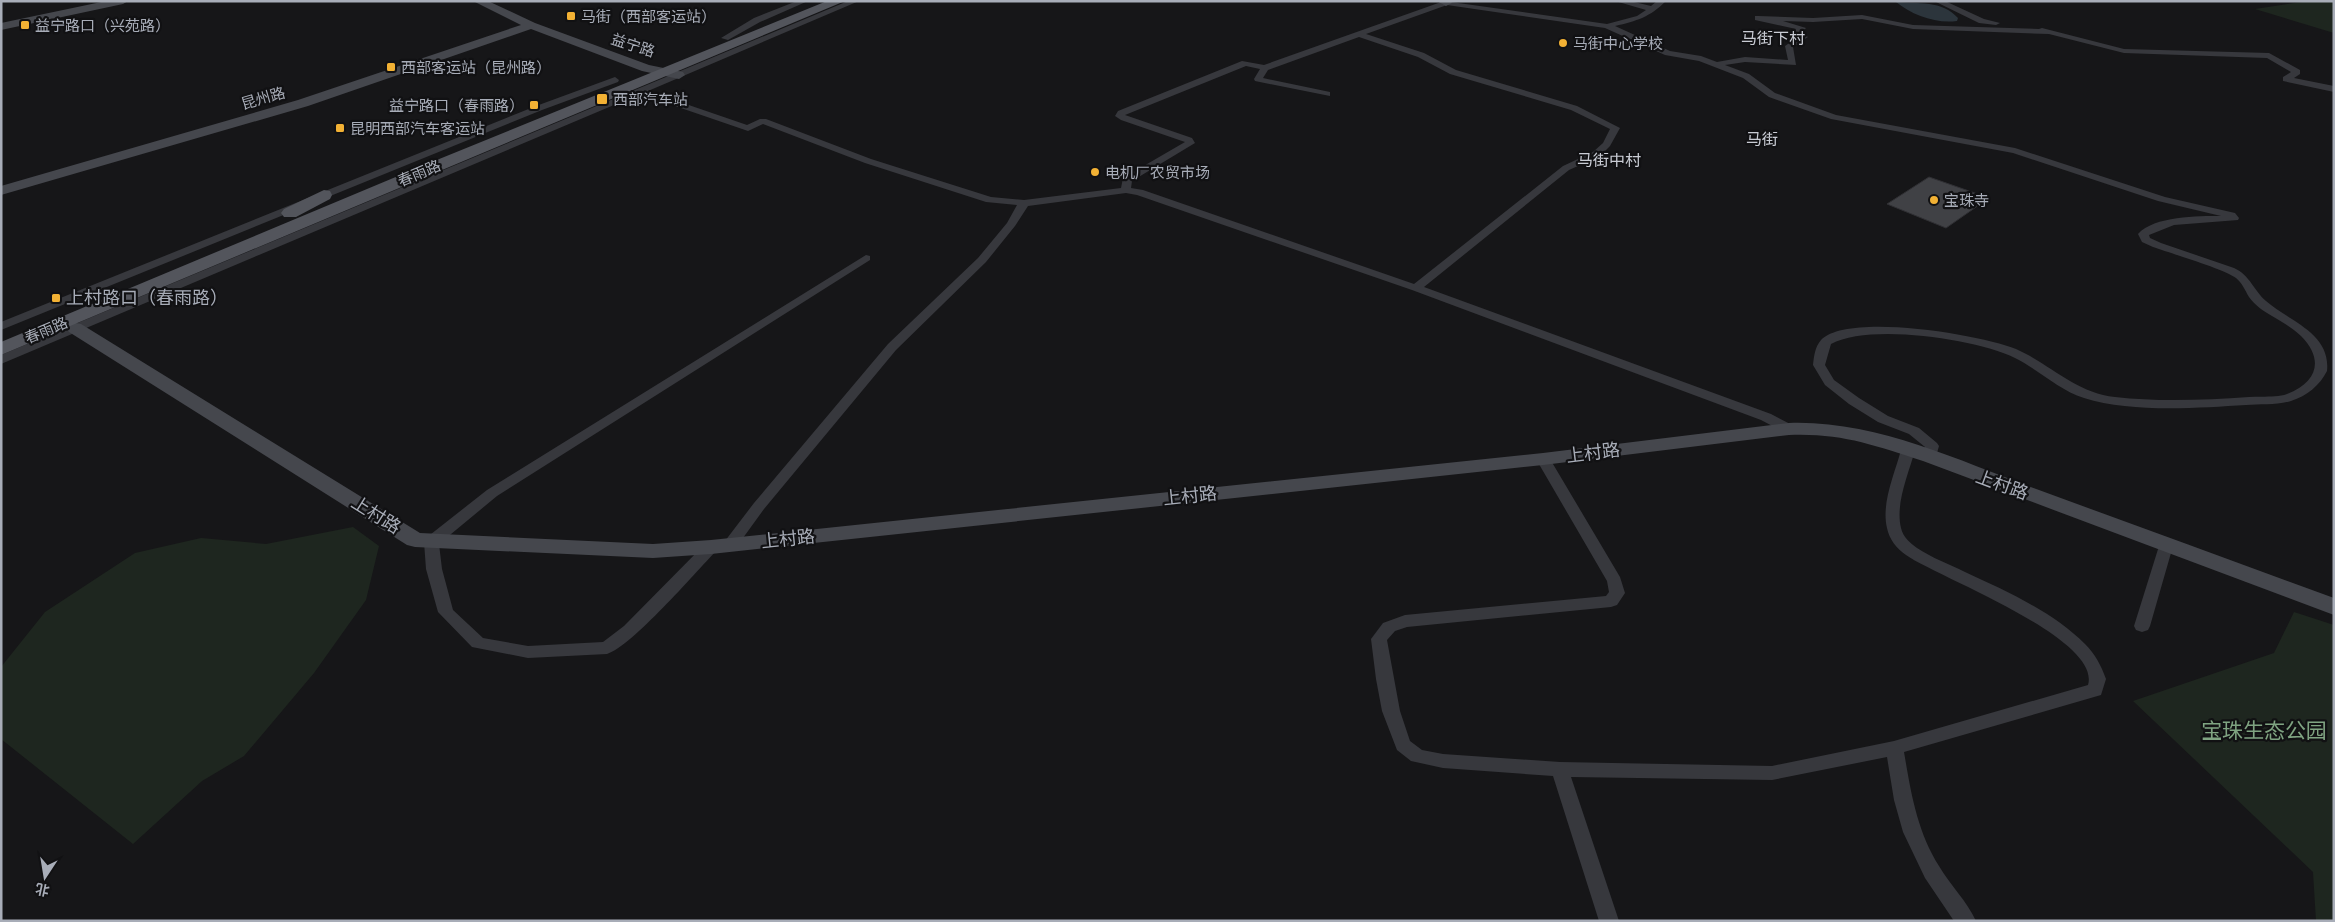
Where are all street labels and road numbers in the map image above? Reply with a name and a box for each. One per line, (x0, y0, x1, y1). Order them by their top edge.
street label: 益宁路 (609, 30, 657, 60)
street label: 昆州路 (239, 84, 287, 112)
street label: 春雨路 (395, 156, 443, 190)
street label: 春雨路 (22, 313, 70, 347)
street label: 上村路 (1565, 440, 1621, 466)
street label: 上村路 (1973, 466, 2031, 504)
street label: 上村路 (1162, 483, 1218, 509)
street label: 上村路 (348, 492, 404, 538)
street label: 上村路 (760, 526, 816, 552)

